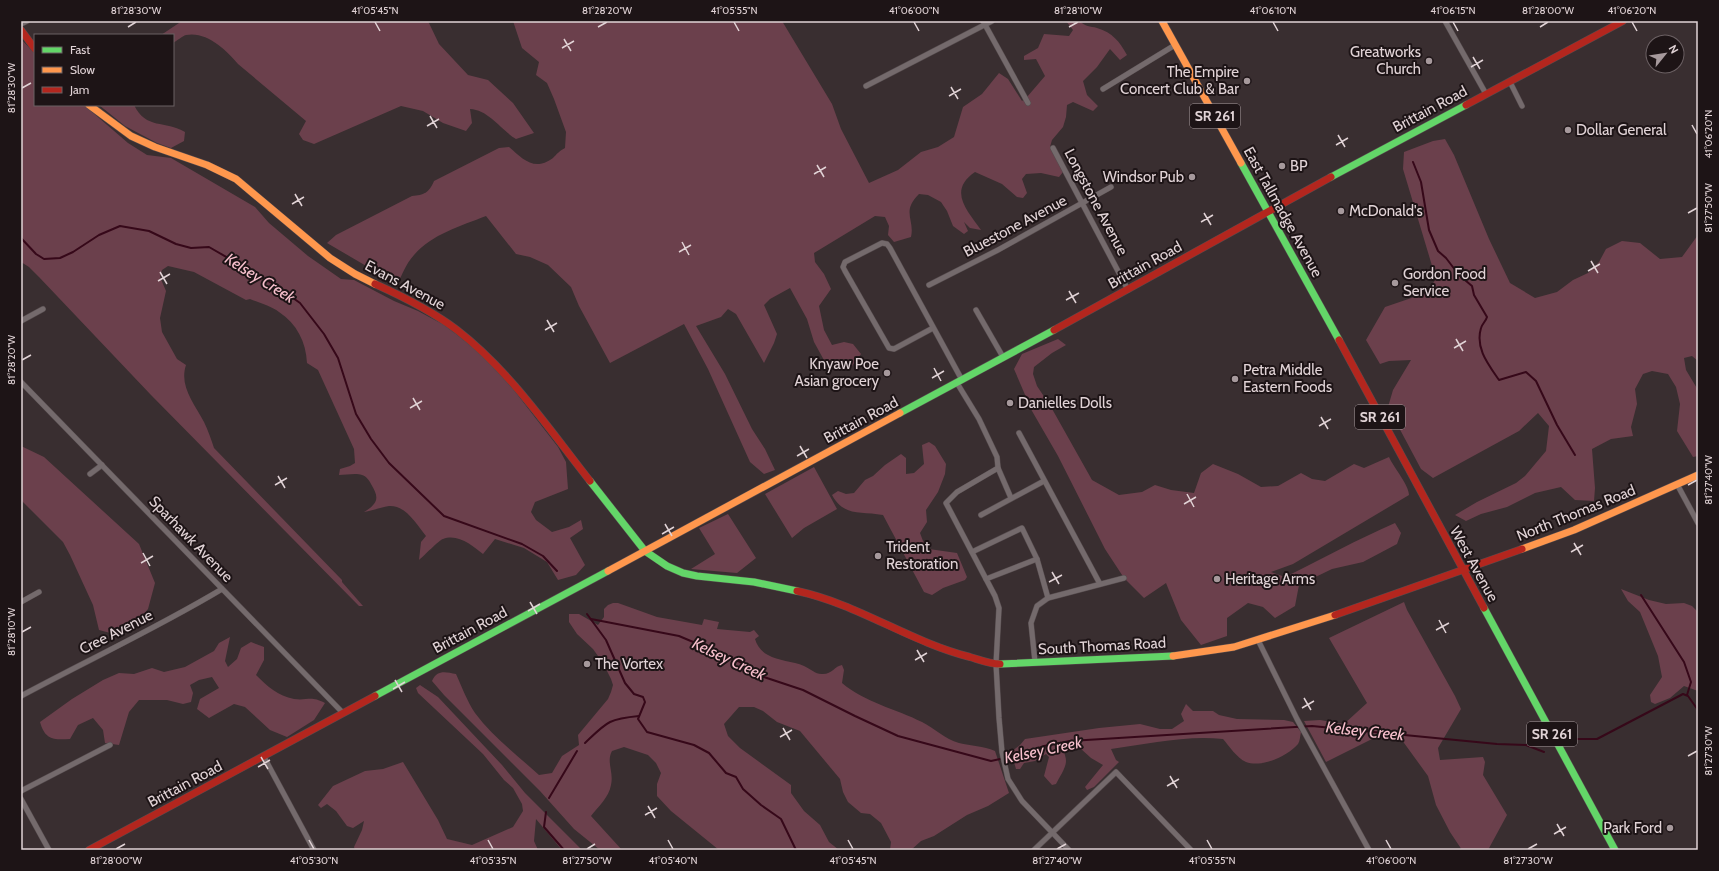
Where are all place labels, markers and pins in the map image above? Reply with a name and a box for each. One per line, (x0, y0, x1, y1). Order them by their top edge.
place label: Greatworks Church (1350, 43, 1421, 78)
marker: Greatworks Church (1424, 56, 1434, 66)
place label: The Empire Concert Club & Bar (1120, 63, 1239, 98)
marker: The Empire Concert Club & Bar (1242, 76, 1252, 86)
place label: Dollar General (1576, 121, 1667, 139)
marker: Dollar General (1563, 125, 1573, 135)
place label: BP (1290, 157, 1308, 175)
marker: BP (1277, 161, 1287, 171)
place label: Windsor Pub (1103, 168, 1184, 186)
marker: Windsor Pub (1187, 172, 1197, 182)
place label: McDonald's (1349, 202, 1423, 220)
marker: McDonald's (1336, 206, 1346, 216)
place label: Gordon Food Service (1403, 265, 1486, 300)
marker: Gordon Food Service (1390, 278, 1400, 288)
place label: Knyaw Poe Asian grocery (794, 355, 879, 390)
place label: Petra Middle Eastern Foods (1243, 361, 1332, 396)
marker: Knyaw Poe Asian grocery (882, 368, 892, 378)
marker: Petra Middle Eastern Foods (1230, 374, 1240, 384)
place label: Danielles Dolls (1018, 394, 1112, 412)
marker: Danielles Dolls (1005, 398, 1015, 408)
place label: Trident Restoration (886, 538, 958, 573)
marker: Trident Restoration (873, 551, 883, 561)
place label: Heritage Arms (1225, 570, 1315, 588)
marker: Heritage Arms (1212, 574, 1222, 584)
place label: The Vortex (595, 655, 663, 673)
marker: The Vortex (582, 659, 592, 669)
place label: Park Ford (1603, 819, 1662, 837)
marker: Park Ford (1665, 823, 1675, 833)

